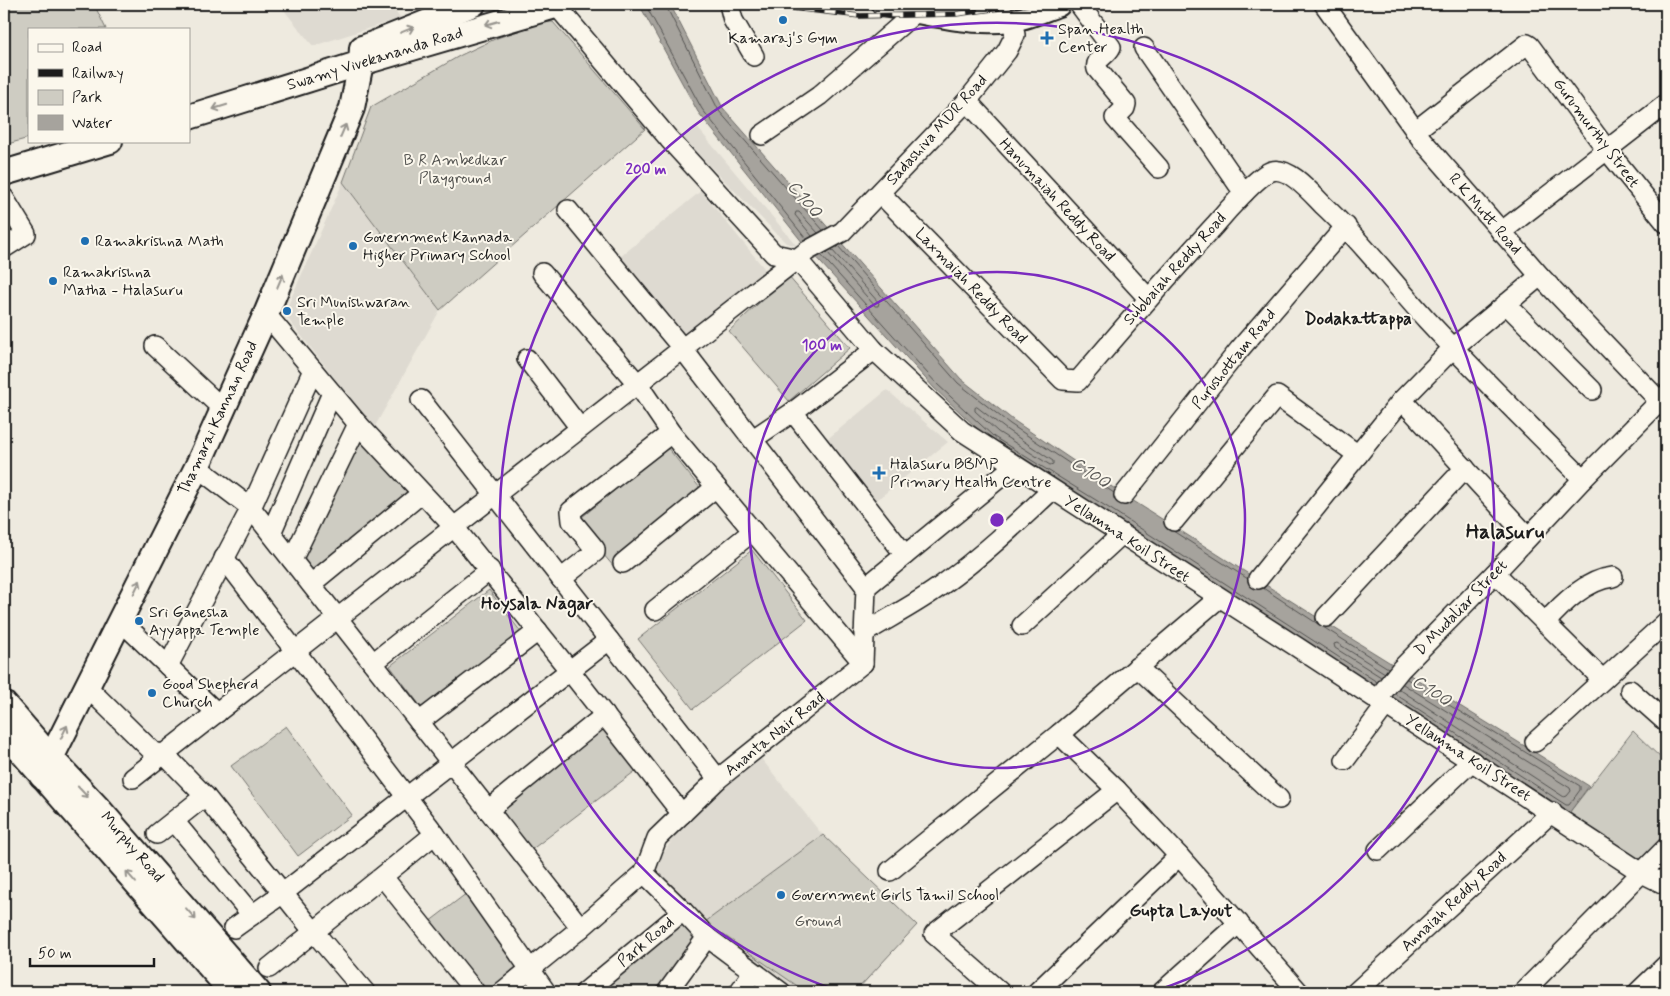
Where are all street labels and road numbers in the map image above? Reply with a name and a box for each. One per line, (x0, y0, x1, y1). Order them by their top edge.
street label: Swamy Vivekananda Road (284, 22, 466, 96)
street label: Sadashiva MDR Road (882, 70, 992, 190)
street label: Gurumurthy Street (1548, 74, 1644, 192)
street label: Hanumaiah Reddy Road (994, 134, 1120, 266)
street label: R K Mutt Road (1444, 169, 1526, 259)
street label: Subbaiah Reddy Road (1119, 208, 1231, 330)
street label: Laxmaiah Reddy Road (910, 223, 1032, 349)
street label: Purushottam Road (1187, 305, 1281, 413)
street label: Thamarai Kannan Road (173, 338, 263, 498)
street label: Yellamma Koil Street (1060, 490, 1194, 588)
street label: D Mudaliar Street (1410, 556, 1512, 660)
street label: Ananta Nair Road (721, 687, 829, 781)
street label: Yellamma Koil Street (1401, 709, 1535, 807)
street label: Murphy Road (95, 807, 169, 887)
street label: Annaiah Reddy Road (1397, 848, 1511, 956)
street label: Park Road (613, 912, 679, 972)

